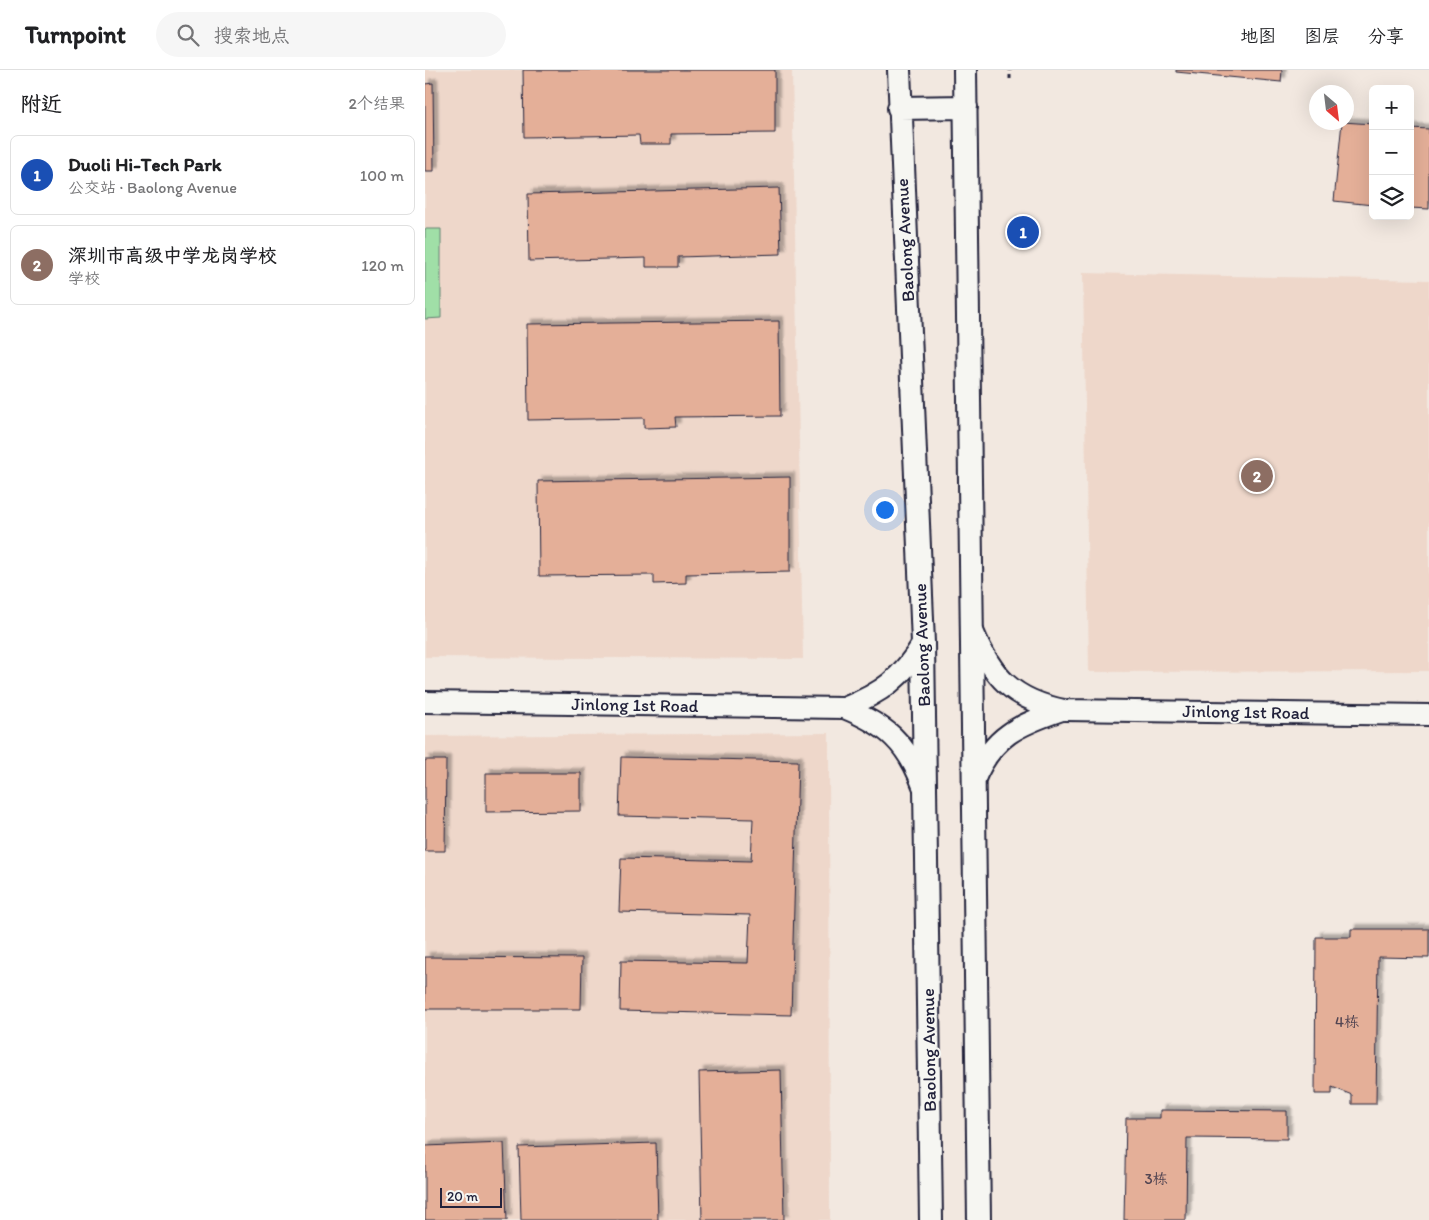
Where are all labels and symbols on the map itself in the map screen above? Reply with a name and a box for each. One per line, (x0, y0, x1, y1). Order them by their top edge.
north arrow (1309, 85, 1354, 130)
street label: Baolong Avenue (891, 178, 919, 302)
pin: 1 (1007, 213, 1039, 251)
pin: 2 (1241, 457, 1273, 495)
your location (872, 497, 898, 523)
street label: Baolong Avenue (909, 583, 935, 707)
street label: Jinlong 1st Road (571, 693, 699, 717)
street label: Jinlong 1st Road (1182, 700, 1310, 724)
street label: Baolong Avenue (917, 988, 941, 1112)
house number: 4栋 (1335, 1013, 1359, 1031)
house number: 3栋 (1144, 1170, 1168, 1188)
scale bar (440, 1185, 503, 1208)

